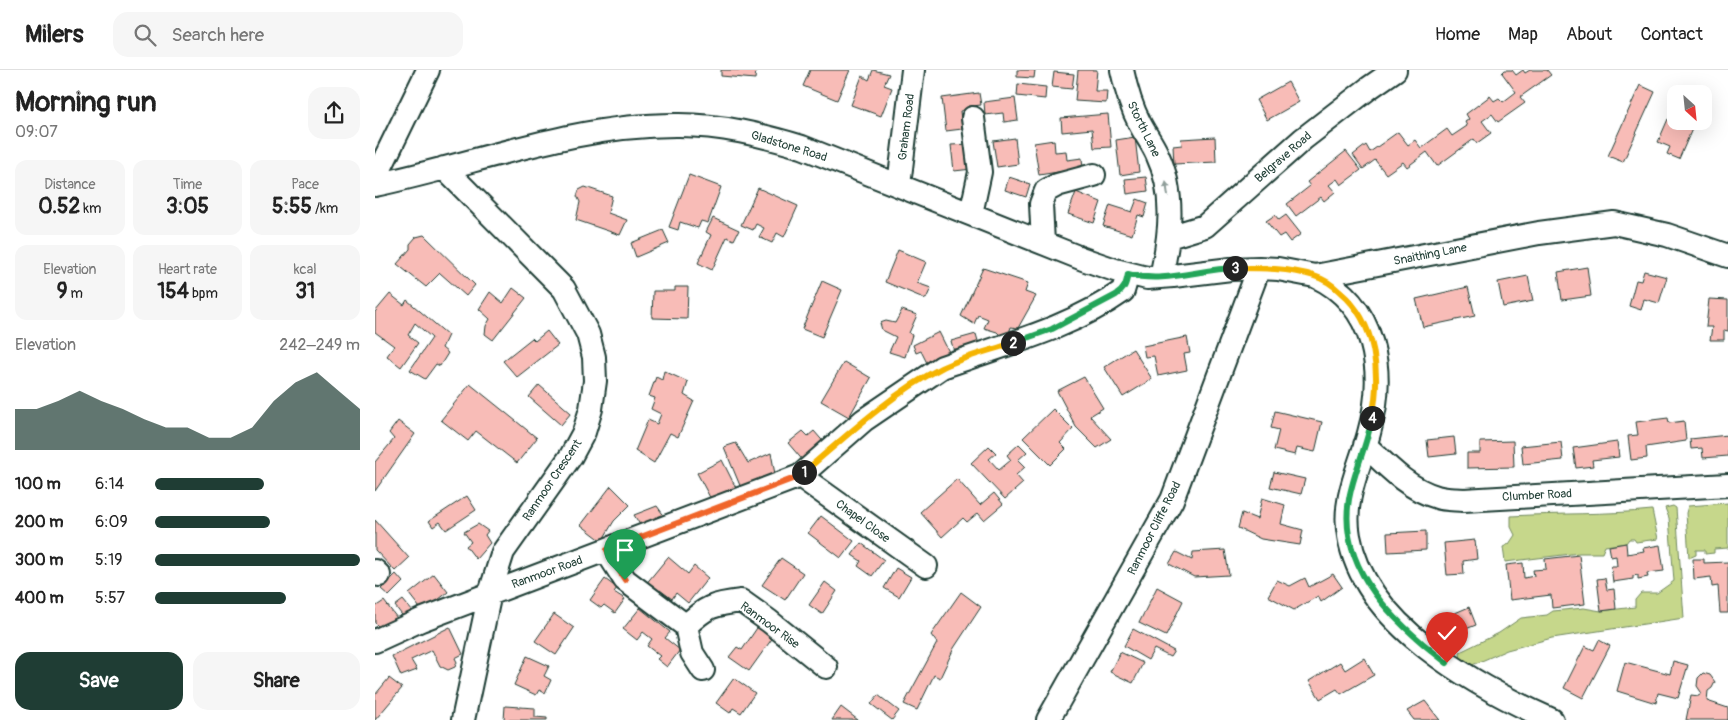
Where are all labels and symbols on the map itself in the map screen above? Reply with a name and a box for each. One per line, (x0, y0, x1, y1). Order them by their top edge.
north arrow (1667, 85, 1713, 130)
street label: Graham Road (895, 93, 918, 161)
street label: Storth Lane (1124, 99, 1164, 160)
street label: Gladstone Road (749, 128, 829, 165)
street label: Belgrave Road (1252, 129, 1315, 186)
one-way arrow (1163, 181, 1171, 197)
street label: Snaithing Lane (1392, 240, 1468, 269)
pin: 3 (1223, 256, 1247, 280)
pin: 2 (1001, 330, 1025, 356)
pin: 4 (1359, 406, 1385, 430)
street label: Ranmoor Crescent (520, 436, 585, 524)
pin: 1 (791, 460, 817, 484)
street label: Ranmoor Cliffe Road (1124, 479, 1185, 578)
street label: Clumber Road (1502, 486, 1573, 505)
street label: Chapel Close (833, 497, 893, 546)
pin (604, 529, 646, 580)
street label: Ranmoor Road (510, 553, 585, 592)
street label: Ranmoor Rise (737, 599, 802, 652)
pin (1426, 612, 1468, 663)

